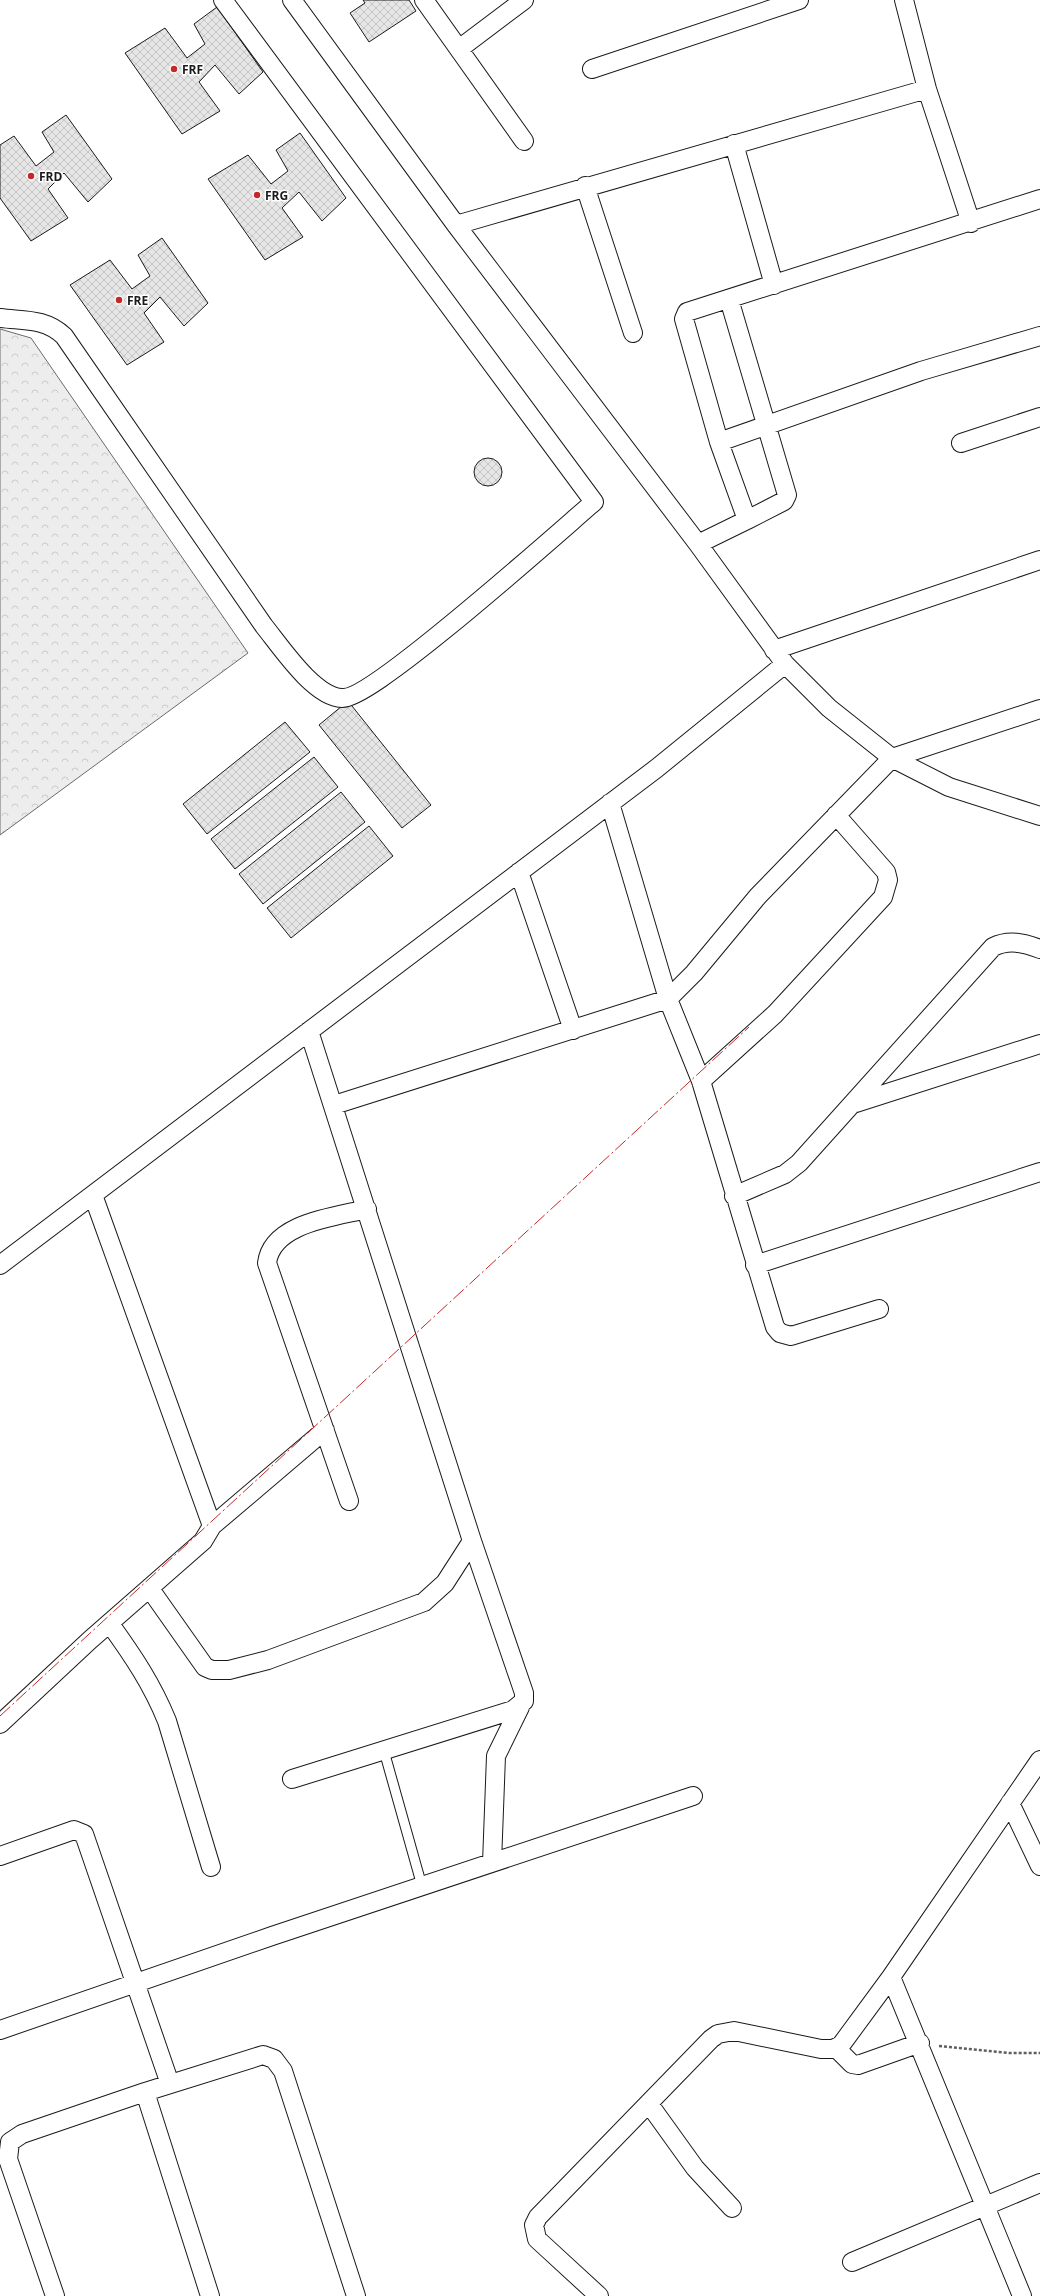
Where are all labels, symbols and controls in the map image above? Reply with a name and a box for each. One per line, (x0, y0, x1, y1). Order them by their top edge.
place label: FRF (182, 61, 203, 78)
marker: FRF (169, 64, 179, 74)
place label: FRD (39, 168, 63, 185)
marker: FRD (26, 171, 36, 181)
place label: FRG (265, 187, 288, 204)
marker: FRG (252, 190, 262, 200)
place label: FRE (127, 292, 149, 309)
marker: FRE (114, 295, 124, 305)

